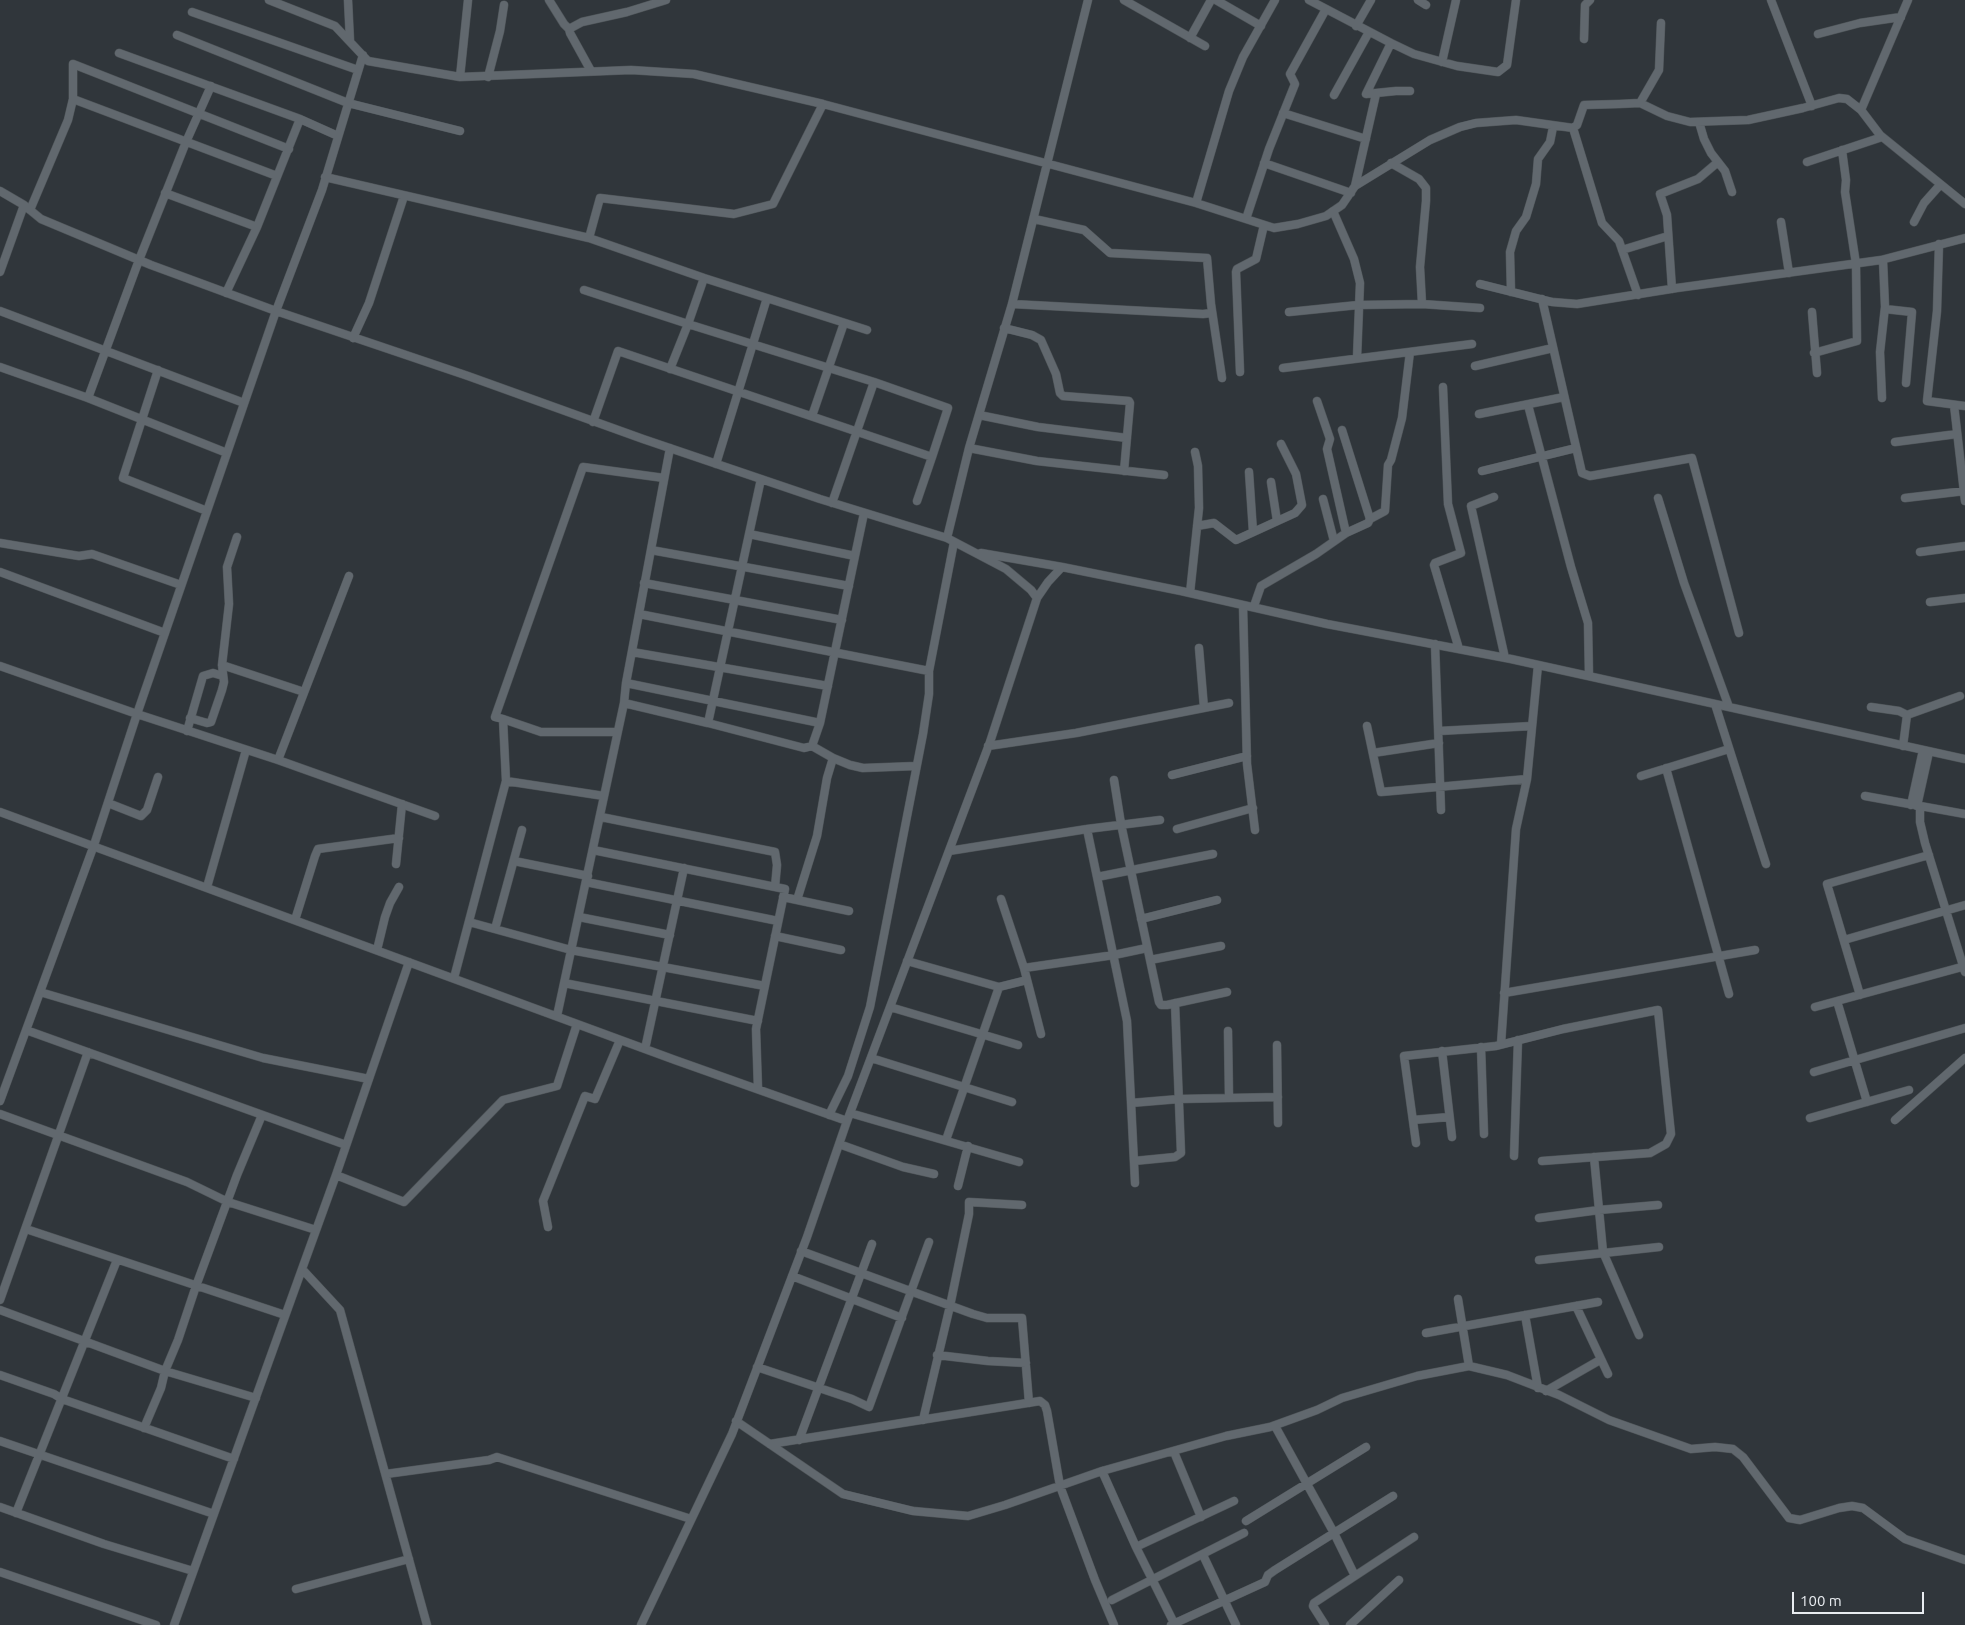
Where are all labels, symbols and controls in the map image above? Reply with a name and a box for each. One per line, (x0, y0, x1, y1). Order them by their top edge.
scale bar (1795, 1582, 1928, 1614)
text: 100 m (1800, 1592, 1842, 1609)

